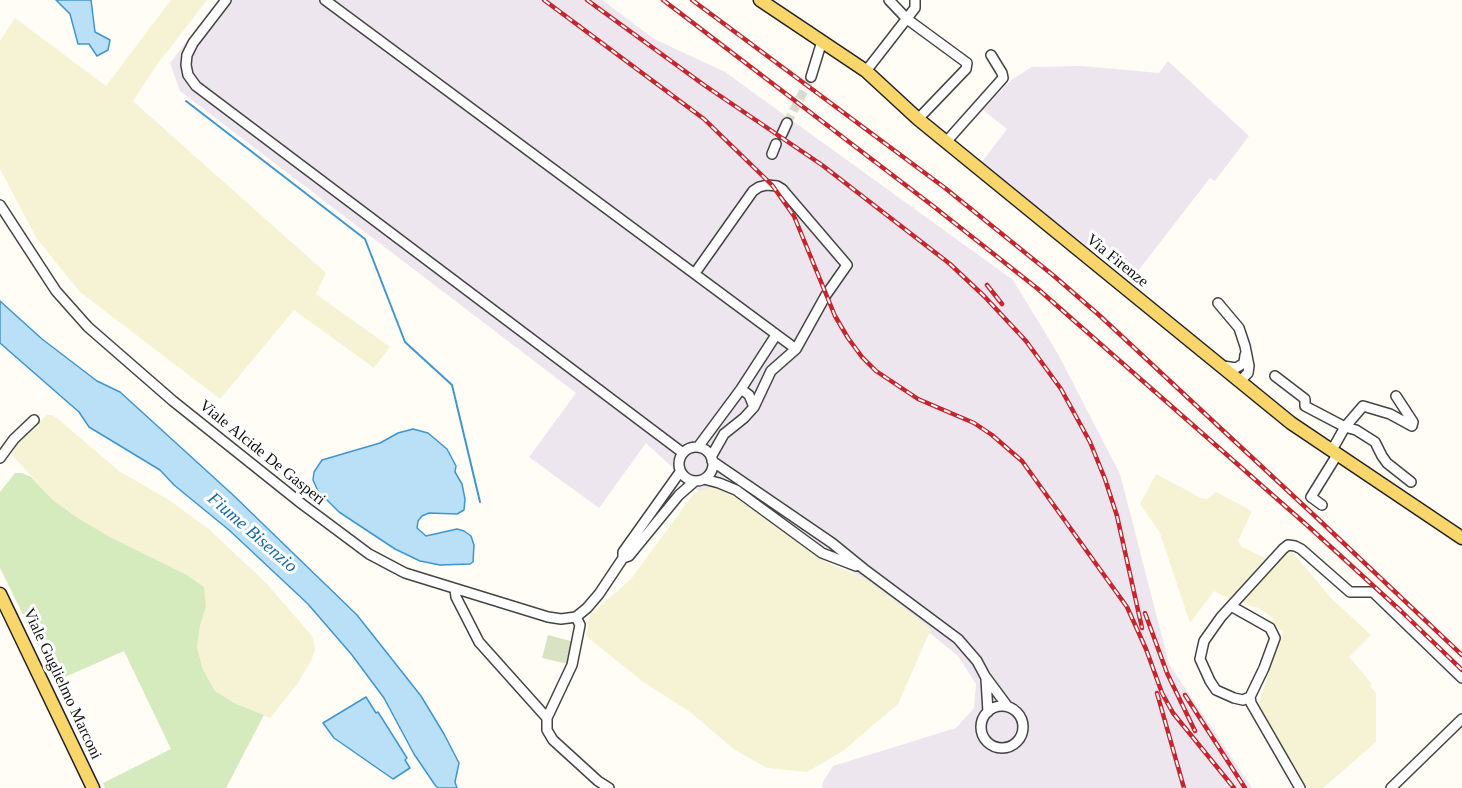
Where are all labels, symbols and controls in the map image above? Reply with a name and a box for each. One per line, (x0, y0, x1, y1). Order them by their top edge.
street label: Via Firenze (1082, 230, 1152, 292)
street label: Viale Alcide De Gasperi (195, 396, 329, 510)
water label: Fiume Bisenzio (203, 488, 301, 578)
street label: Viale Guglielmo Marconi (19, 605, 105, 763)

